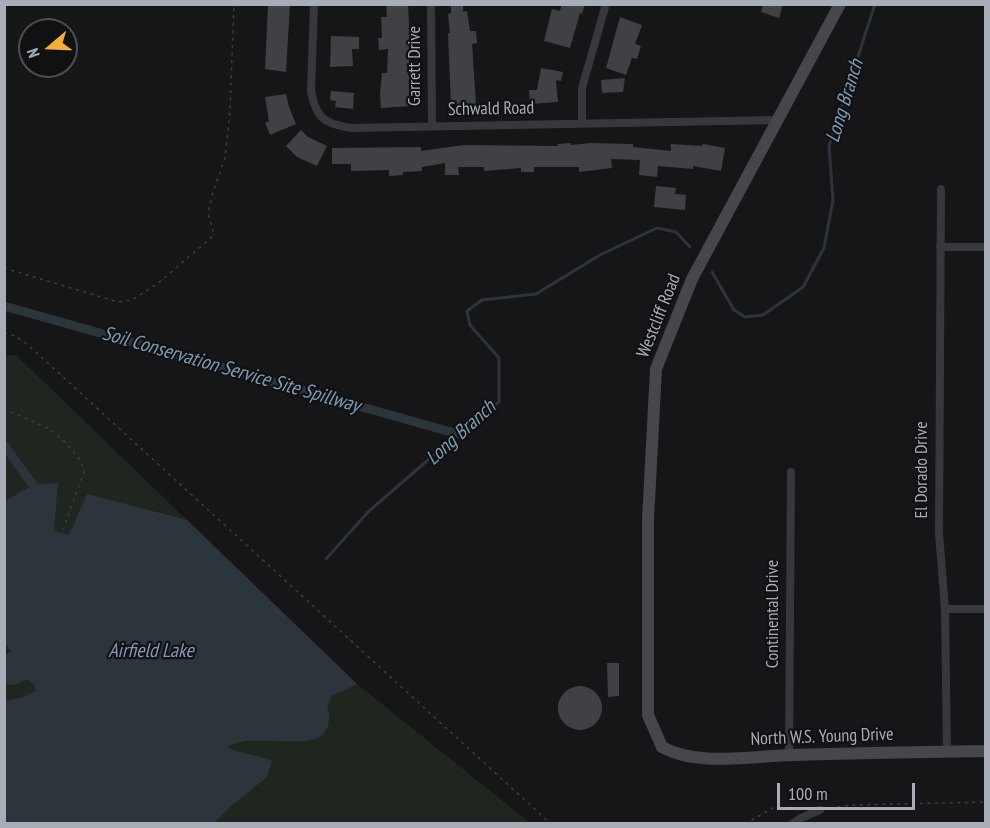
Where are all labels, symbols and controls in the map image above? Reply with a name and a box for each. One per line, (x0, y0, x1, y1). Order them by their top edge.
north arrow (18, 18, 78, 78)
street label: Garrett Drive (404, 26, 426, 106)
text: N (22, 46, 44, 61)
water label: Long Branch (821, 57, 869, 145)
street label: Schwald Road (448, 97, 534, 121)
street label: Westcliff Road (632, 271, 686, 361)
water label: Soil Conservation Service Site Spillway (99, 322, 363, 418)
water label: Long Branch (421, 396, 501, 470)
street label: El Dorado Drive (911, 421, 933, 519)
street label: Continental Drive (762, 560, 784, 668)
water label: Airfield Lake (108, 639, 194, 663)
street label: North W.S. Young Drive (750, 724, 894, 750)
scale bar (780, 771, 918, 809)
text: 100 m (788, 782, 828, 805)

